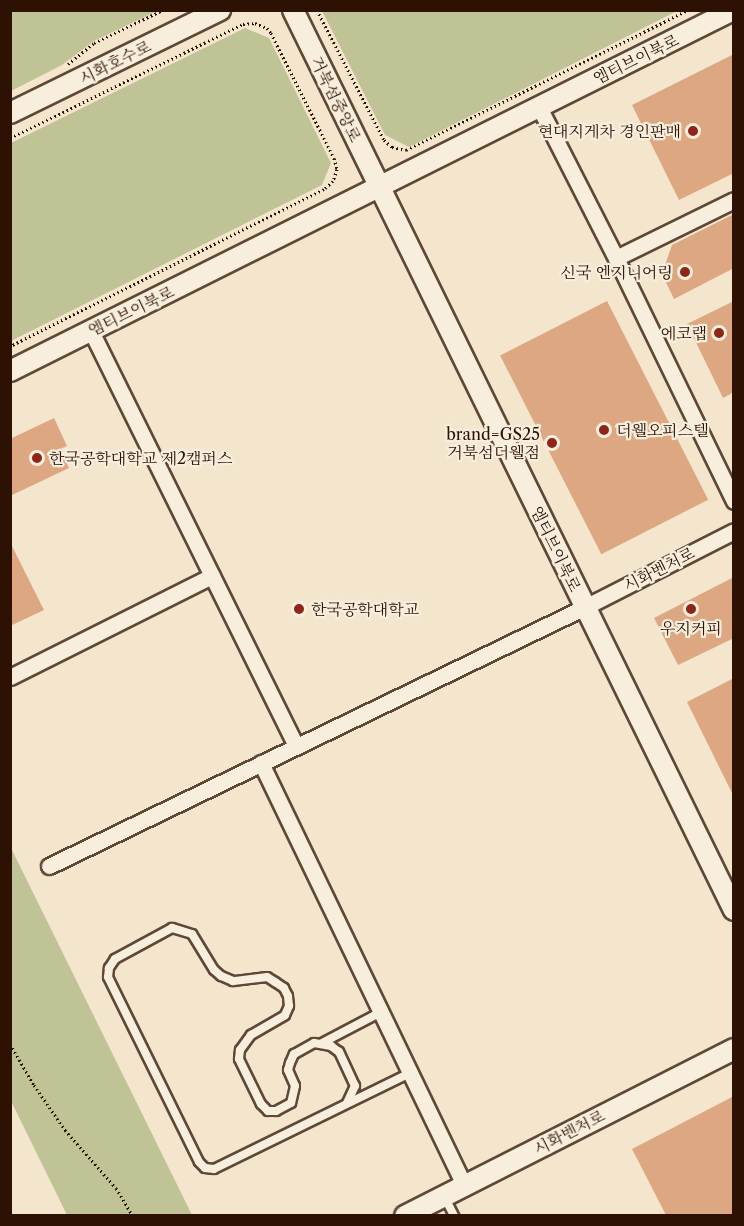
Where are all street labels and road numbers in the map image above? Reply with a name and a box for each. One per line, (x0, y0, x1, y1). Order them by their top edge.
street label: 엠티브이북로 (590, 30, 682, 88)
street label: 시화호수로 (76, 36, 154, 88)
street label: 거북섬중앙로 (307, 53, 365, 145)
street label: 엠티브이북로 (85, 282, 177, 340)
street label: 엠티브이북로 (527, 503, 585, 595)
street label: 시화벤처로 (620, 543, 698, 595)
street label: 시화벤처로 (530, 1106, 608, 1158)

